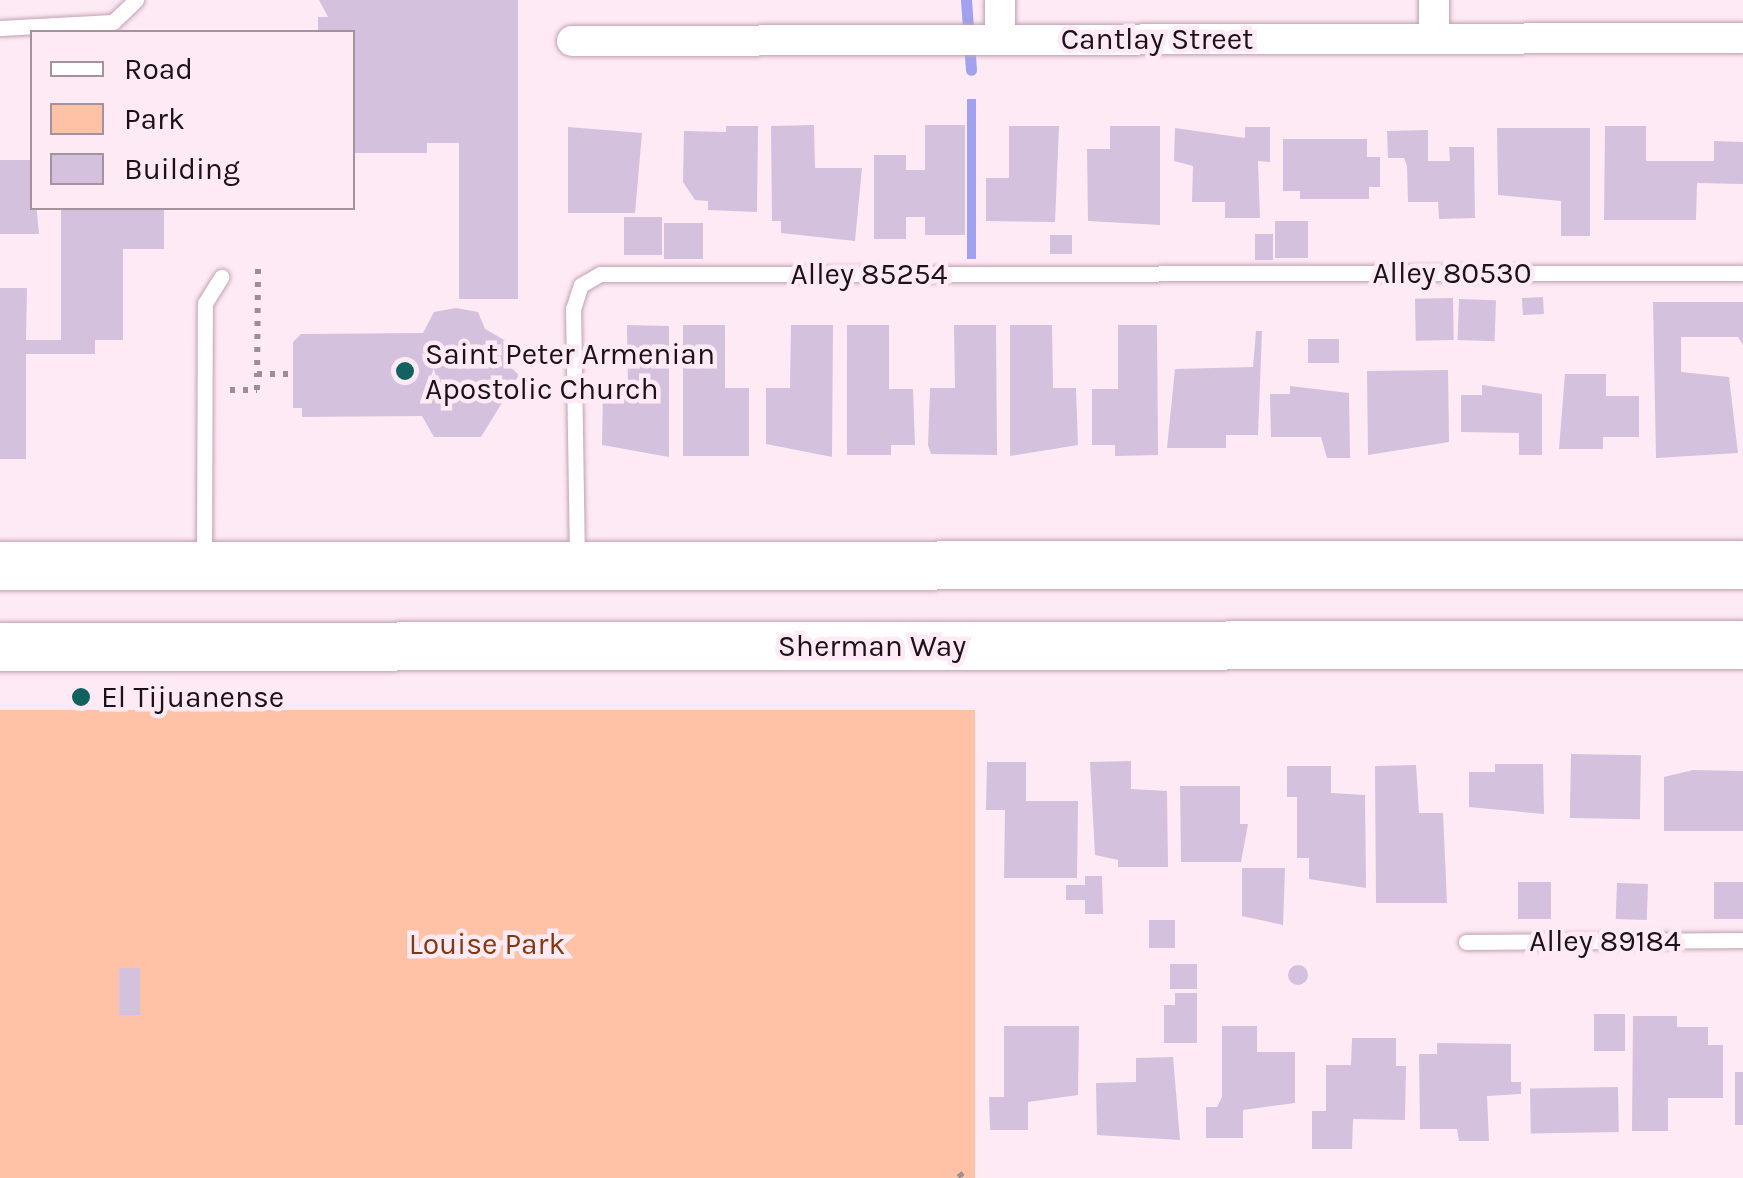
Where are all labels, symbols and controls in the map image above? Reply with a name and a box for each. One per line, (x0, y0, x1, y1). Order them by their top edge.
street label: Cantlay Street (1061, 21, 1253, 57)
legend (30, 30, 355, 210)
text: Road (124, 51, 193, 87)
text: Park (124, 101, 185, 137)
text: Building (124, 151, 240, 187)
street label: Alley 80530 (1372, 255, 1532, 291)
street label: Alley 85254 (791, 256, 947, 292)
place label: Saint Peter Armenian Apostolic Church (425, 336, 715, 406)
marker: Saint Peter Armenian Apostolic Church (394, 360, 416, 382)
street label: Sherman Way (778, 628, 966, 664)
place label: El Tijuanense (101, 679, 284, 715)
marker: El Tijuanense (70, 686, 92, 708)
street label: Alley 89184 (1529, 923, 1681, 959)
park label: Louise Park (409, 926, 565, 962)

